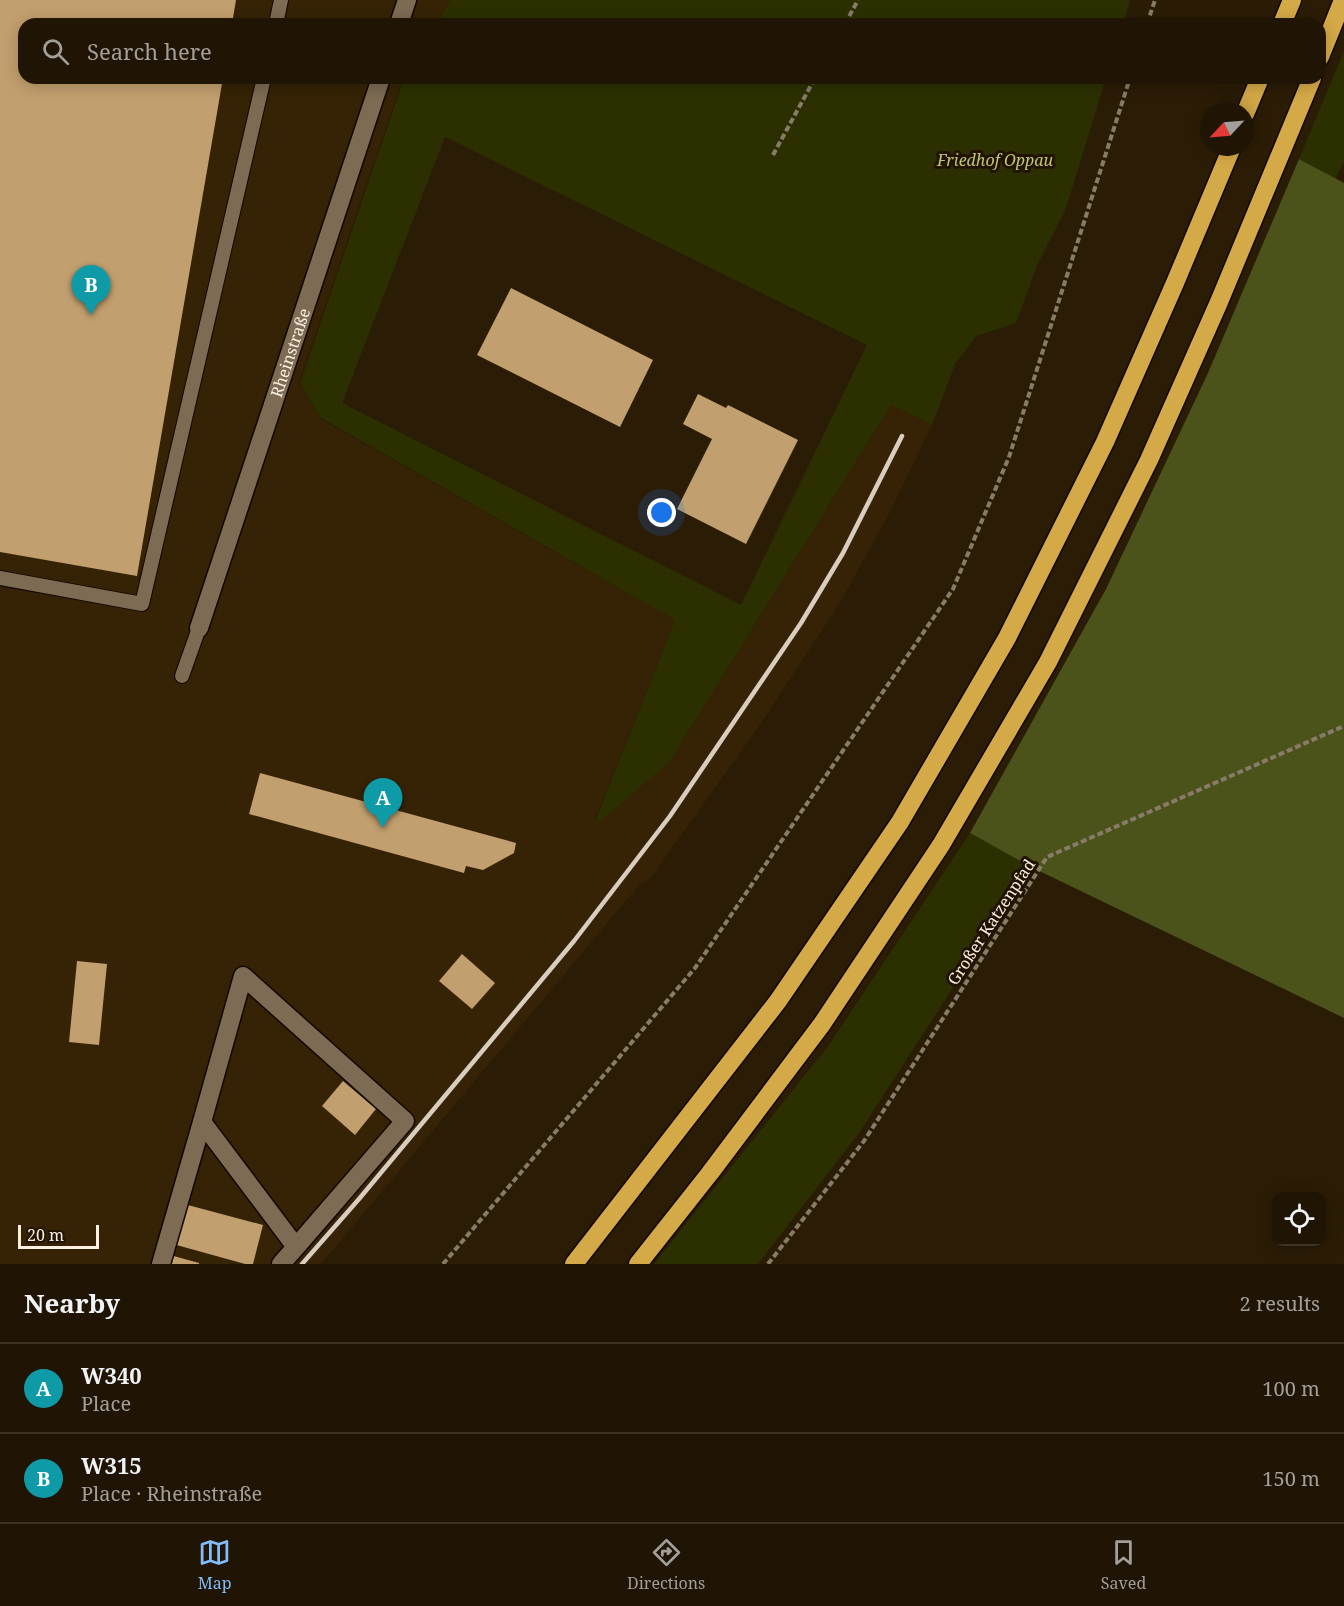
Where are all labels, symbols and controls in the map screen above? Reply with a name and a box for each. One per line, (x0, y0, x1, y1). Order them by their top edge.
search box (18, 18, 1326, 84)
icon: search (39, 35, 72, 68)
text: Search here (87, 36, 212, 66)
north arrow (1200, 102, 1254, 156)
park label: Friedhof Oppau (936, 149, 1053, 171)
pin: B (72, 266, 110, 315)
street label: Rheinstraße (265, 305, 315, 400)
your location (647, 498, 676, 527)
pin: A (364, 778, 403, 828)
street label: Großer Katzenpfad (942, 855, 1040, 989)
map controls (1272, 1192, 1326, 1246)
button: locate (1272, 1192, 1326, 1246)
scale bar (18, 1222, 99, 1250)
text: 20 m (27, 1224, 64, 1246)
text: Nearby (24, 1285, 120, 1321)
text: 2 results (1240, 1290, 1320, 1317)
text: W340 (81, 1360, 142, 1390)
text: A (36, 1375, 51, 1402)
text: 100 m (1262, 1375, 1320, 1402)
text: Place (81, 1390, 131, 1417)
text: W315 (81, 1450, 142, 1480)
text: B (37, 1465, 50, 1492)
text: 150 m (1262, 1465, 1320, 1492)
text: Place · Rheinstraße (81, 1480, 262, 1507)
tab: Map (198, 1536, 232, 1594)
tab: Directions (627, 1536, 705, 1594)
tab: Saved (1101, 1536, 1146, 1594)

